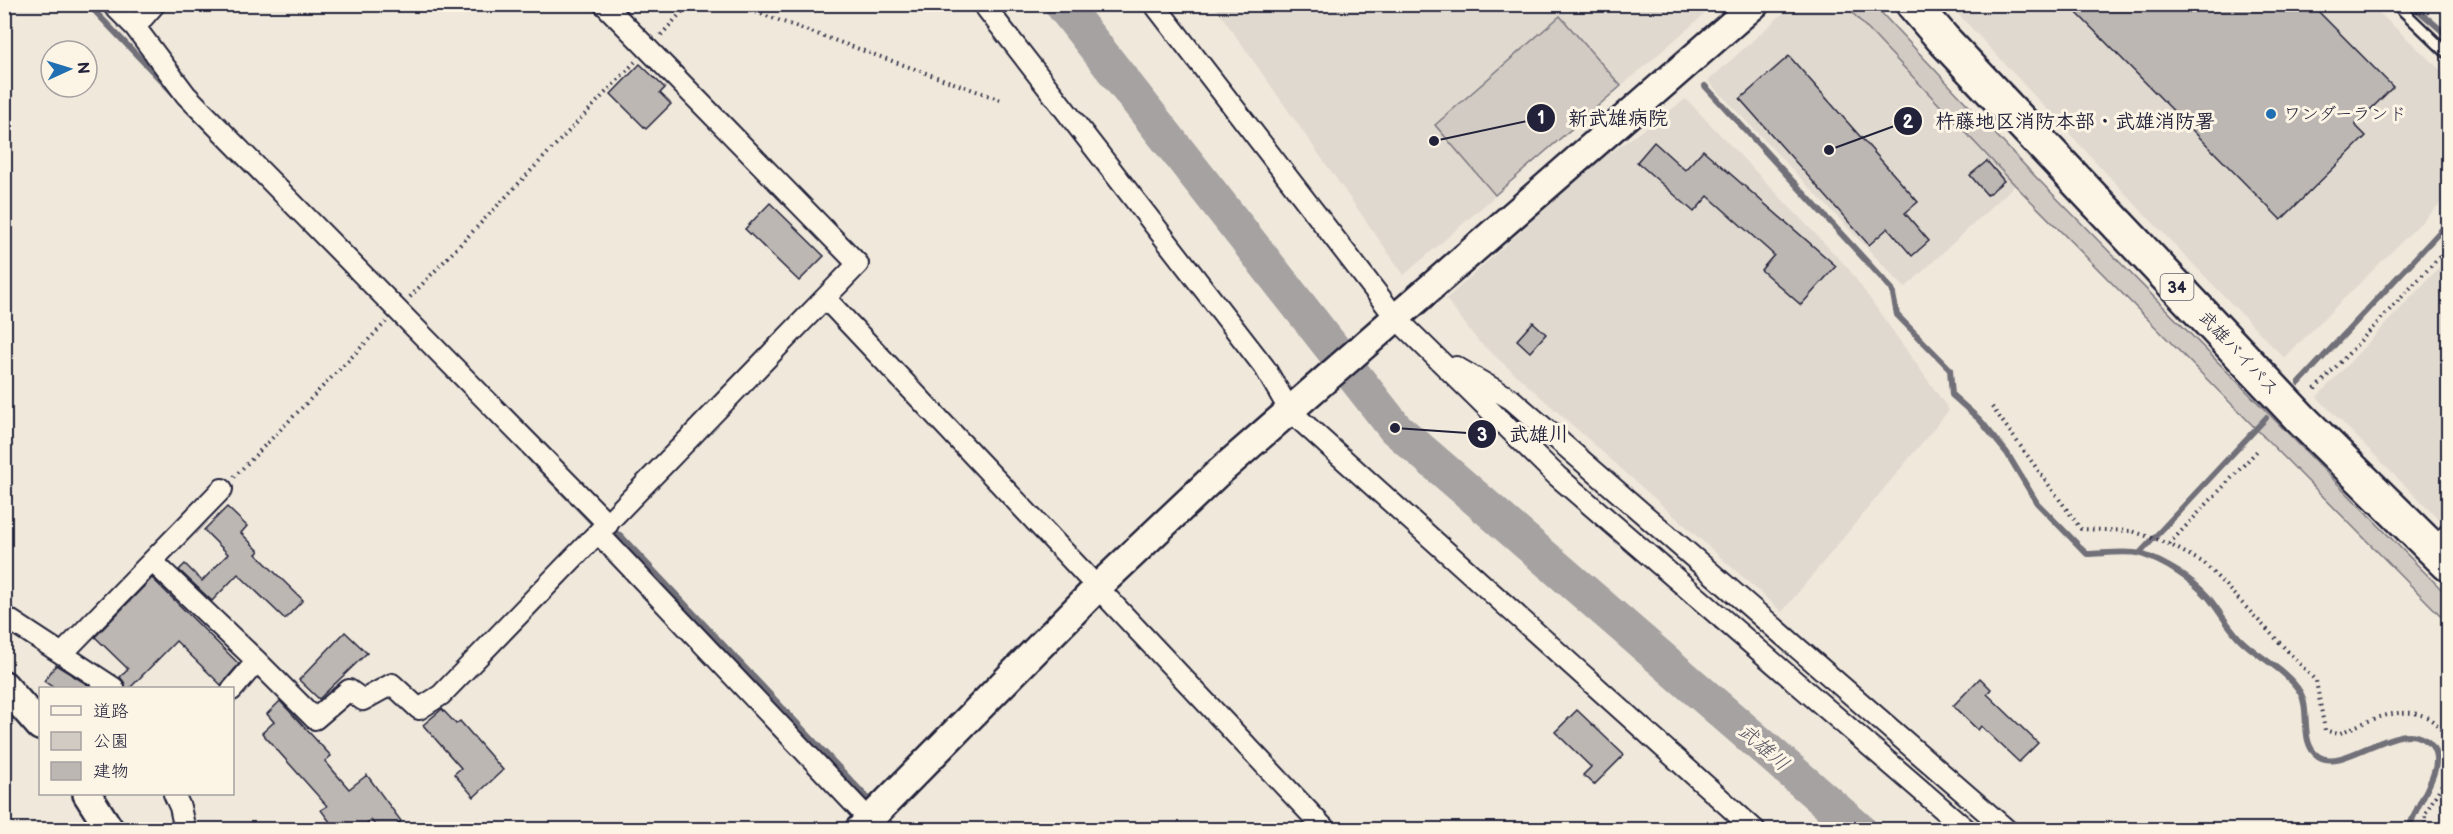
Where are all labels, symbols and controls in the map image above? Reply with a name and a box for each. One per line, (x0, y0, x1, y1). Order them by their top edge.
north arrow (39, 39, 99, 99)
text: N (73, 61, 92, 75)
callout: 新武雄病院 (1526, 99, 1680, 137)
callout: 杵藤地区消防本部・武雄消防署 (1893, 102, 2227, 140)
place label: ワンダーランド (2283, 104, 2406, 125)
text: 新武雄病院 (1568, 107, 1668, 131)
marker: ワンダーランド (2264, 107, 2278, 121)
text: 1 (1537, 108, 1545, 129)
text: 杵藤地区消防本部・武雄消防署 (1935, 110, 2215, 134)
text: 2 (1903, 112, 1914, 133)
road number: 34 (2160, 274, 2194, 300)
street label: 武雄バイパス (2194, 307, 2283, 400)
callout: 武雄川 (1467, 415, 1581, 453)
text: 武雄川 (1509, 423, 1569, 447)
text: 3 (1477, 425, 1487, 446)
legend (39, 687, 234, 795)
text: 道路 (93, 701, 129, 722)
water label: 武雄川 (1733, 719, 1794, 776)
text: 公園 (93, 731, 129, 752)
text: 建物 (93, 761, 129, 782)

